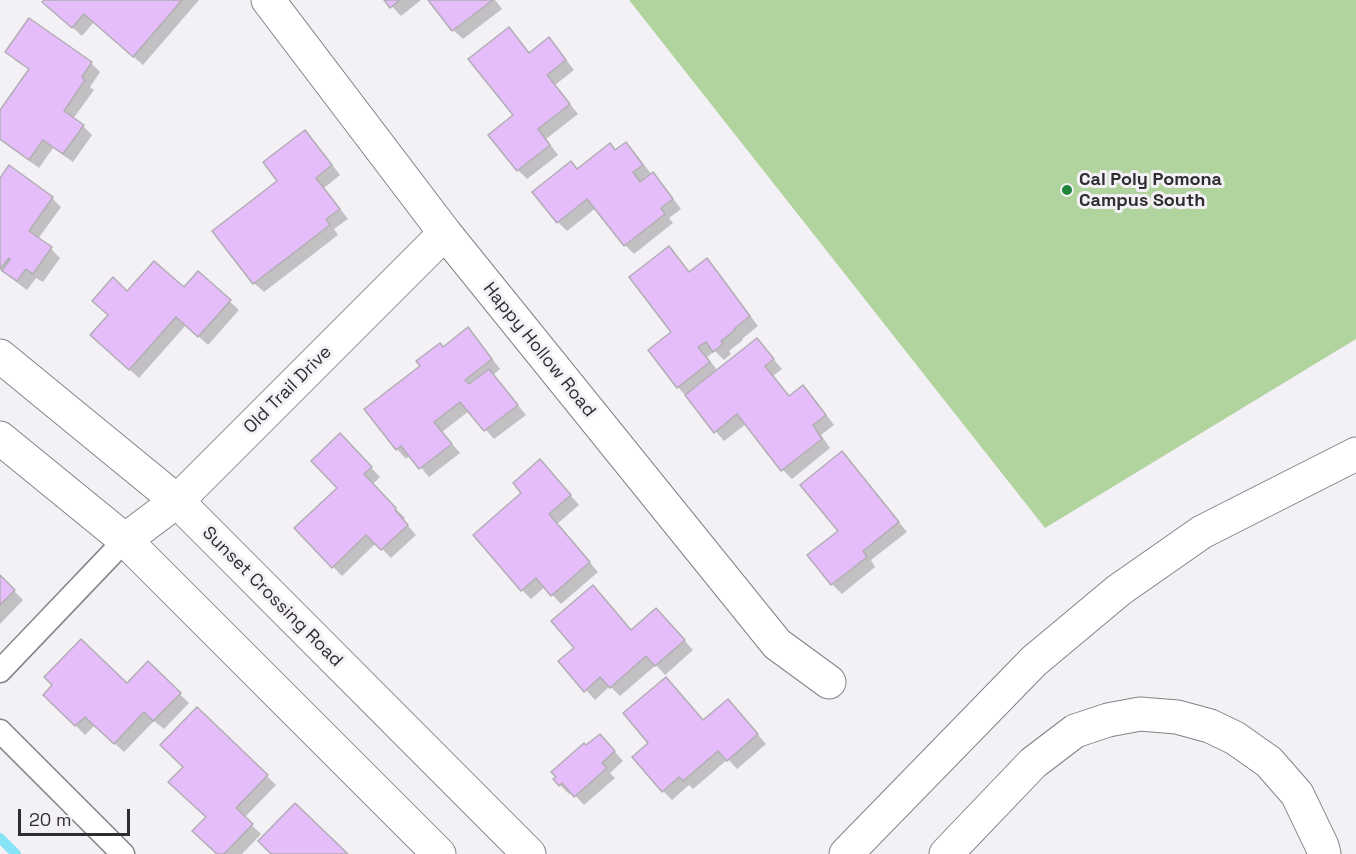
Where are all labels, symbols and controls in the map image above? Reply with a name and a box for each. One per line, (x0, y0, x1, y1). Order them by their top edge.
place label: Cal Poly Pomona Campus South (1079, 169, 1222, 212)
marker: Cal Poly Pomona Campus South (1060, 183, 1074, 197)
street label: Happy Hollow Road (478, 278, 600, 422)
street label: Old Trail Drive (240, 342, 336, 438)
street label: Sunset Crossing Road (197, 522, 347, 672)
scale bar (21, 797, 134, 835)
text: 20 m (29, 808, 72, 831)

